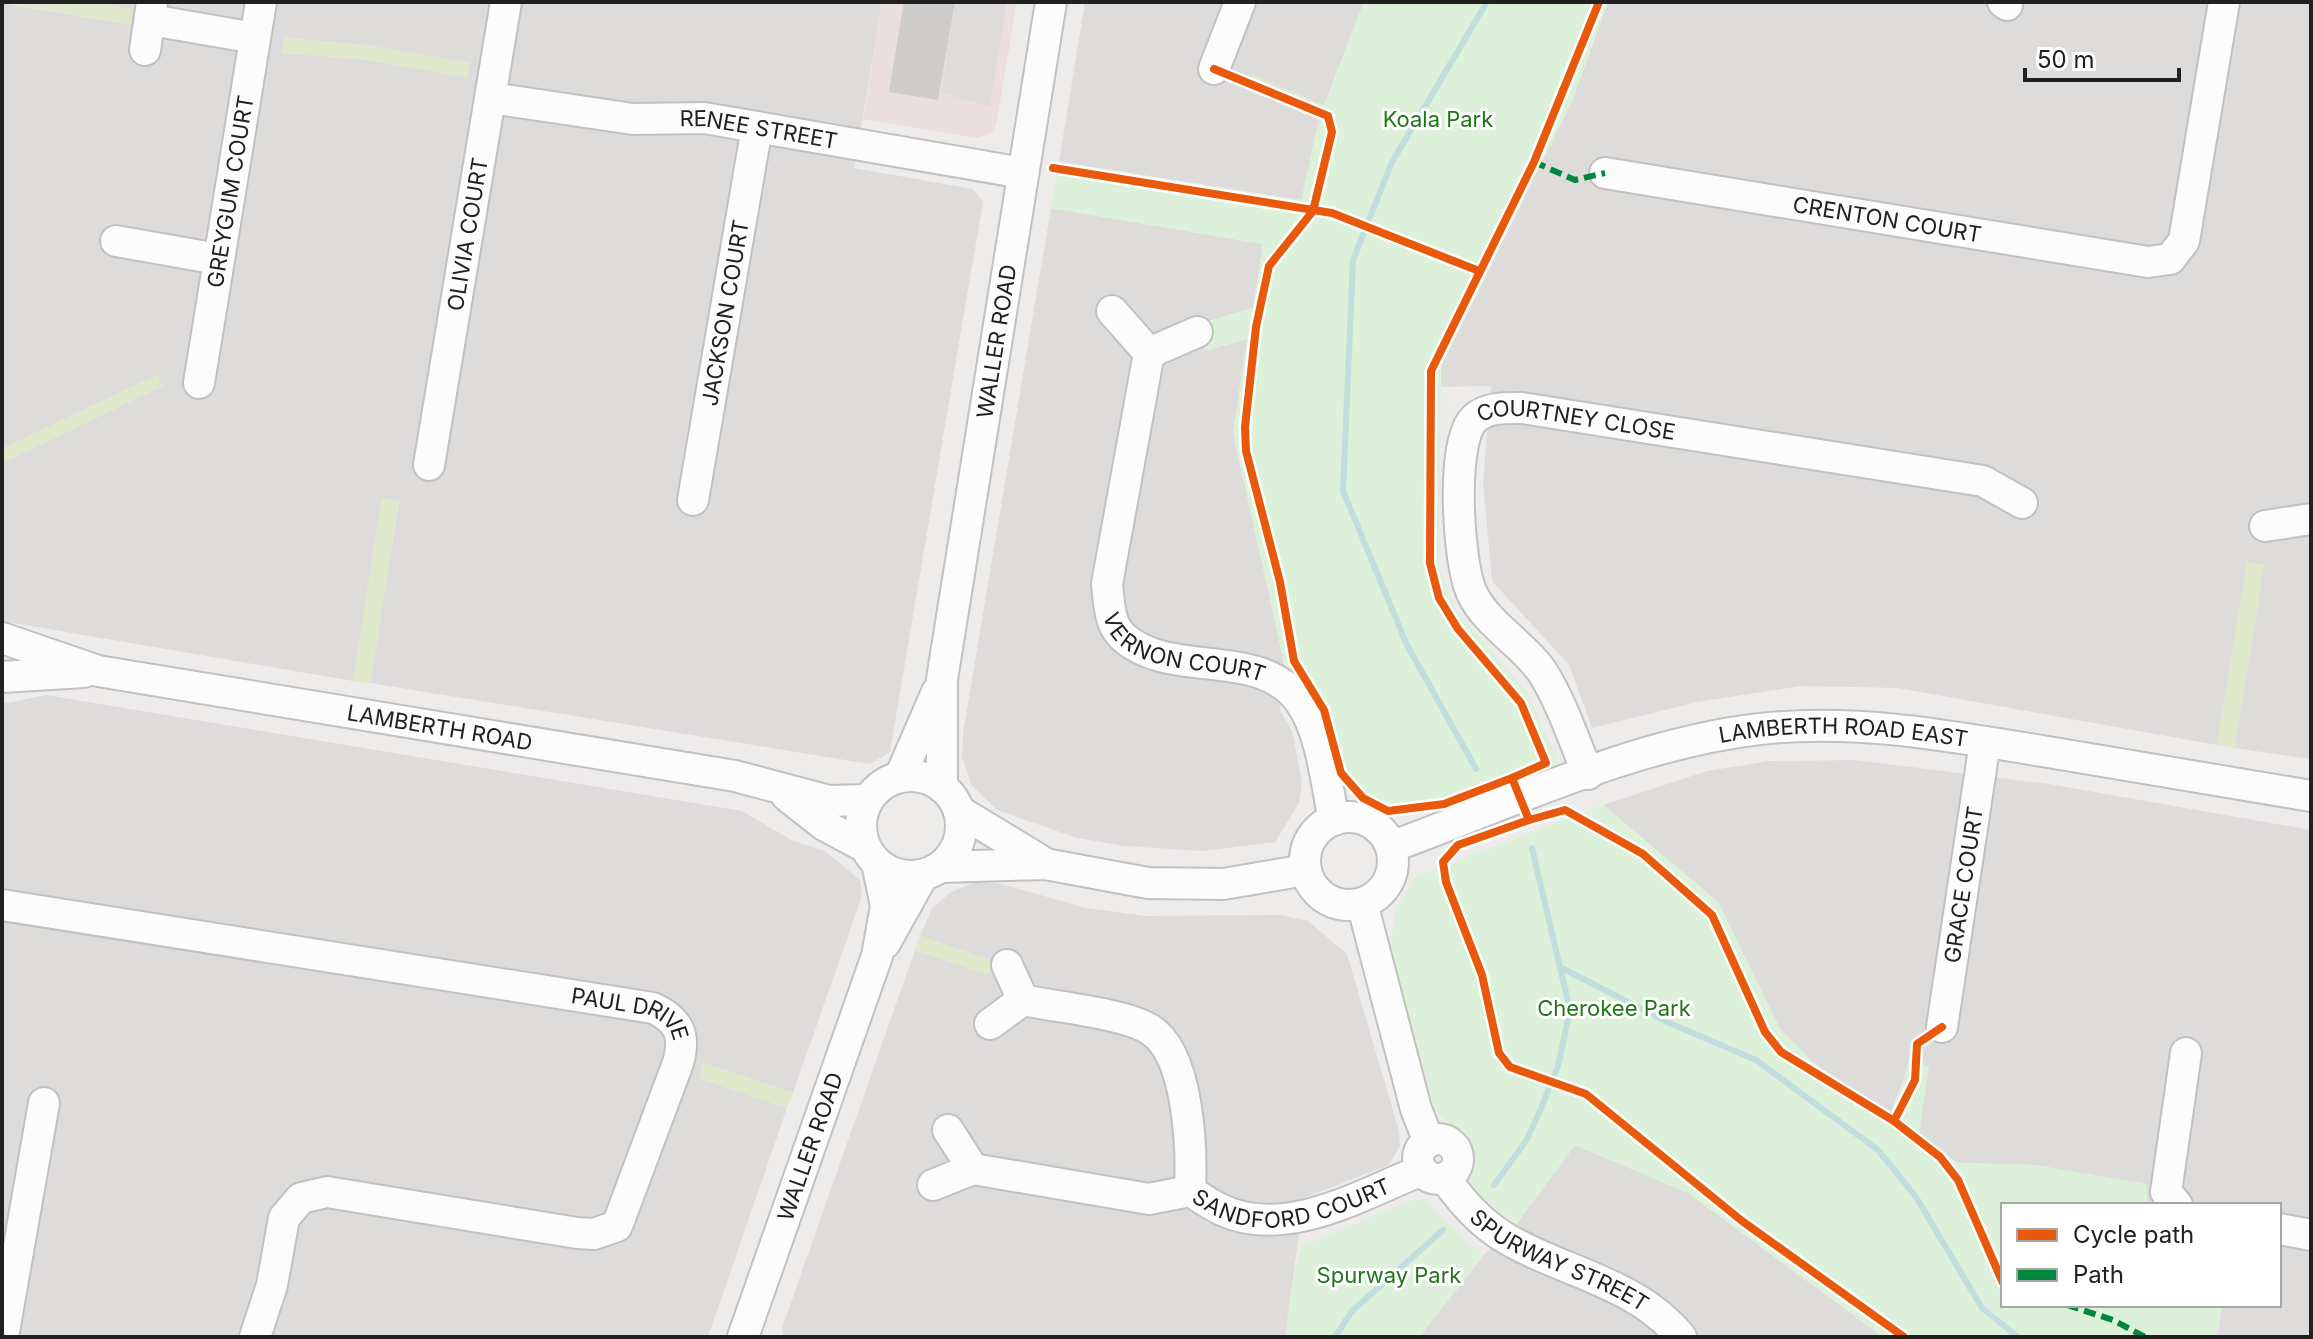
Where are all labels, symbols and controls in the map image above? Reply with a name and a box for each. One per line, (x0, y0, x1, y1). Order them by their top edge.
scale bar (2025, 32, 2179, 82)
text: 50 m (2037, 45, 2095, 74)
street label: GREYGUM COURT (202, 93, 259, 290)
street label: RENEE STREET (679, 105, 840, 154)
park label: Koala Park (1383, 106, 1493, 132)
street label: OLIVIA COURT (442, 155, 493, 313)
street label: CRENTON COURT (1791, 191, 1984, 248)
street label: JACKSON COURT (696, 218, 754, 408)
street label: WALLER ROAD (971, 263, 1022, 420)
street label: COURTNEY CLOSE (1473, 395, 1677, 445)
street label: VERNON COURT (1098, 609, 1269, 687)
street label: LAMBERTH ROAD (345, 699, 534, 755)
street label: LAMBERTH ROAD EAST (1717, 713, 1970, 752)
street label: GRACE COURT (1939, 804, 1988, 965)
street label: PAUL DRIVE (570, 982, 694, 1043)
park label: Cherokee Park (1537, 995, 1691, 1021)
street label: WALLER ROAD (772, 1069, 848, 1224)
street label: SANDFORD COURT (1188, 1173, 1394, 1233)
legend (2001, 1203, 2281, 1307)
street label: SPURWAY STREET (1465, 1204, 1654, 1317)
text: Cycle path (2073, 1220, 2194, 1249)
text: Path (2073, 1260, 2124, 1289)
park label: Spurway Park (1317, 1262, 1461, 1288)

